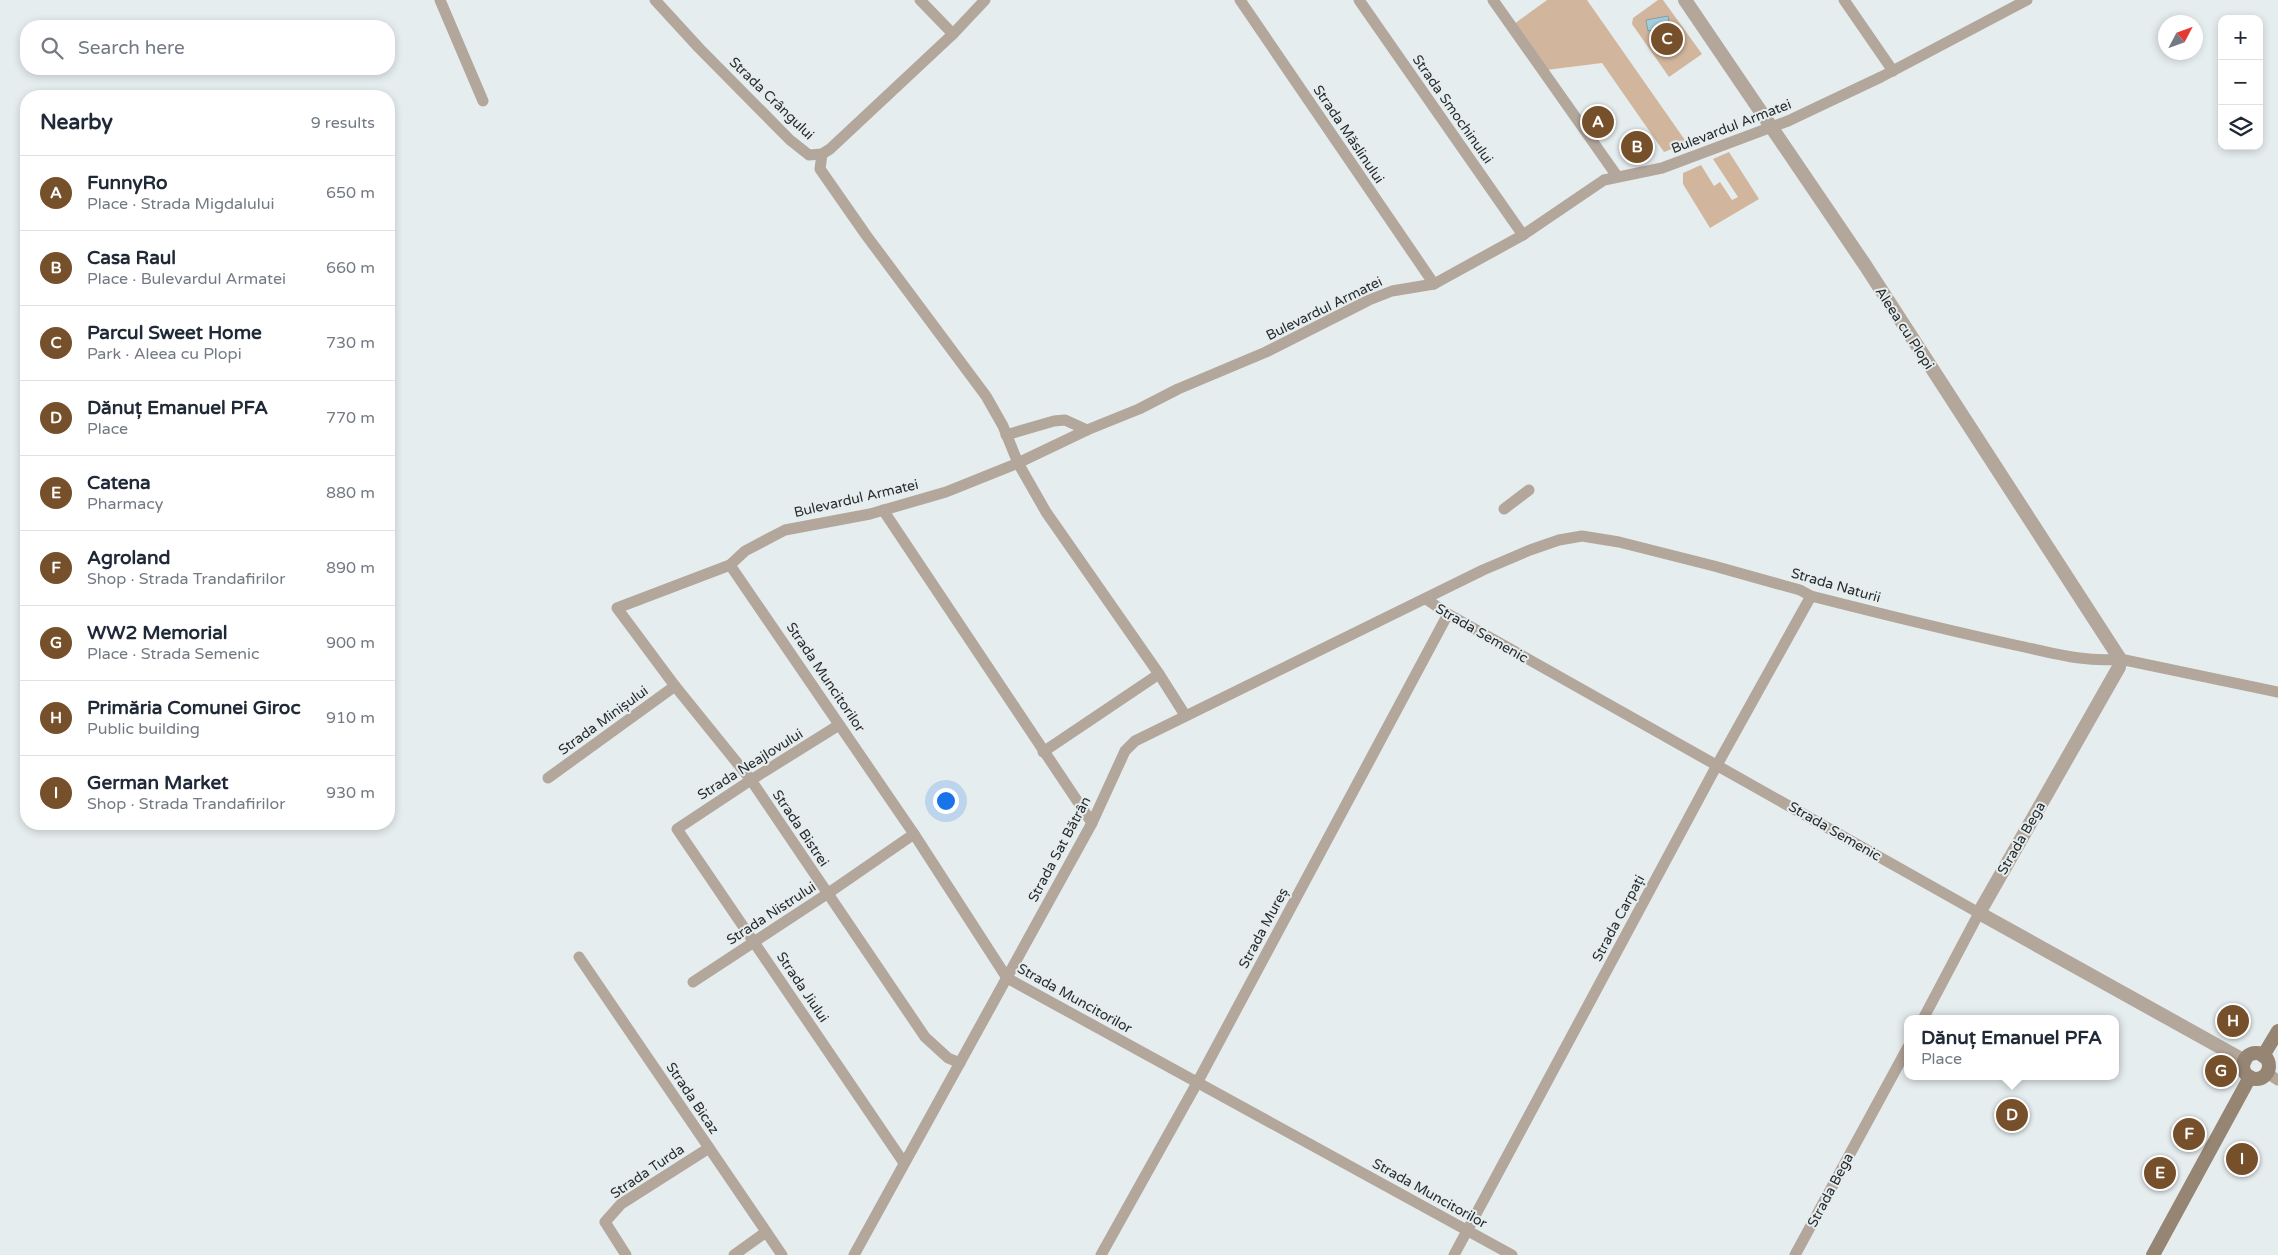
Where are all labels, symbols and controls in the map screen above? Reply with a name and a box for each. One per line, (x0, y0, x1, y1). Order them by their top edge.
north arrow (2158, 15, 2203, 60)
map controls (2218, 15, 2263, 150)
button: + (2218, 15, 2263, 60)
search box (20, 20, 395, 75)
pin: C (1651, 20, 1683, 58)
icon: search (38, 34, 66, 62)
text: Search here (78, 37, 185, 59)
street label: Strada Smochinului (1409, 52, 1497, 167)
street label: Strada Crângului (726, 54, 818, 143)
button: − (2218, 60, 2263, 105)
street label: Strada Măslinului (1309, 82, 1388, 187)
street label: Bulevardul Armatei (1669, 96, 1794, 157)
pin: A (1582, 103, 1614, 141)
button: layers (2218, 105, 2263, 150)
text: Nearby (40, 110, 113, 135)
text: 9 results (311, 113, 375, 133)
pin: B (1621, 128, 1653, 166)
text: FunnyRo (87, 172, 168, 194)
text: A (50, 183, 62, 203)
text: 650 m (326, 183, 375, 203)
text: Place · Strada Migdalului (87, 194, 275, 214)
text: Casa Raul (87, 247, 176, 269)
text: B (50, 258, 62, 278)
text: 660 m (326, 258, 375, 278)
text: Place · Bulevardul Armatei (87, 269, 286, 289)
street label: Bulevardul Armatei (1263, 273, 1385, 344)
street label: Aleea cu Plopi (1872, 284, 1937, 373)
text: Parcul Sweet Home (87, 322, 262, 344)
text: C (50, 333, 62, 353)
text: 730 m (326, 333, 375, 353)
text: Park · Aleea cu Plopi (87, 344, 242, 364)
text: Dănuț Emanuel PFA (87, 397, 268, 419)
text: D (50, 408, 62, 428)
text: 770 m (326, 408, 375, 428)
text: Place (87, 419, 128, 439)
text: Catena (87, 472, 151, 494)
street label: Bulevardul Armatei (792, 476, 920, 521)
text: E (51, 483, 61, 503)
text: 880 m (326, 483, 375, 503)
text: Pharmacy (87, 494, 163, 514)
text: Agroland (87, 547, 170, 569)
text: F (51, 558, 61, 578)
text: 890 m (326, 558, 375, 578)
street label: Strada Naturii (1789, 565, 1883, 606)
text: Shop · Strada Trandafirilor (87, 569, 285, 589)
street label: Strada Semenic (1432, 600, 1531, 667)
street label: Strada Muncitorilor (783, 619, 869, 736)
text: WW2 Memorial (87, 622, 228, 644)
text: G (50, 633, 62, 653)
text: 900 m (326, 633, 375, 653)
text: Place · Strada Semenic (87, 644, 260, 664)
street label: Strada Minișului (555, 682, 652, 759)
text: Primăria Comunei Giroc (87, 697, 301, 719)
text: H (50, 708, 62, 728)
text: 910 m (326, 708, 375, 728)
text: Public building (87, 719, 200, 739)
street label: Strada Neajlovului (694, 725, 806, 804)
text: German Market (87, 772, 229, 794)
text: I (54, 783, 58, 803)
text: 930 m (326, 783, 375, 803)
street label: Strada Bistrei (769, 787, 832, 870)
your location (933, 788, 959, 814)
text: Shop · Strada Trandafirilor (87, 794, 285, 814)
street label: Strada Sat Bătrân (1024, 794, 1094, 905)
street label: Strada Semenic (1785, 798, 1884, 865)
street label: Strada Bega (1994, 799, 2049, 878)
street label: Strada Carpați (1589, 872, 1648, 964)
street label: Strada Nistrului (723, 878, 819, 949)
street label: Strada Mureș (1235, 885, 1292, 971)
street label: Strada Jiului (773, 949, 832, 1026)
street label: Strada Muncitorilor (1014, 960, 1136, 1037)
pin: H (2217, 1002, 2249, 1040)
popup (1904, 1015, 2119, 1080)
text: Dănuț Emanuel PFA (1921, 1027, 2102, 1049)
text: Place (1921, 1049, 1962, 1069)
pin: G (2205, 1052, 2237, 1090)
street label: Strada Bicaz (662, 1059, 723, 1137)
pin: D (1996, 1096, 2028, 1134)
pin: F (2173, 1115, 2205, 1153)
pin: I (2226, 1140, 2258, 1178)
street label: Strada Turda (607, 1141, 687, 1202)
street label: Strada Bega (1804, 1150, 1857, 1230)
pin: E (2144, 1154, 2176, 1192)
street label: Strada Muncitorilor (1369, 1155, 1491, 1232)

